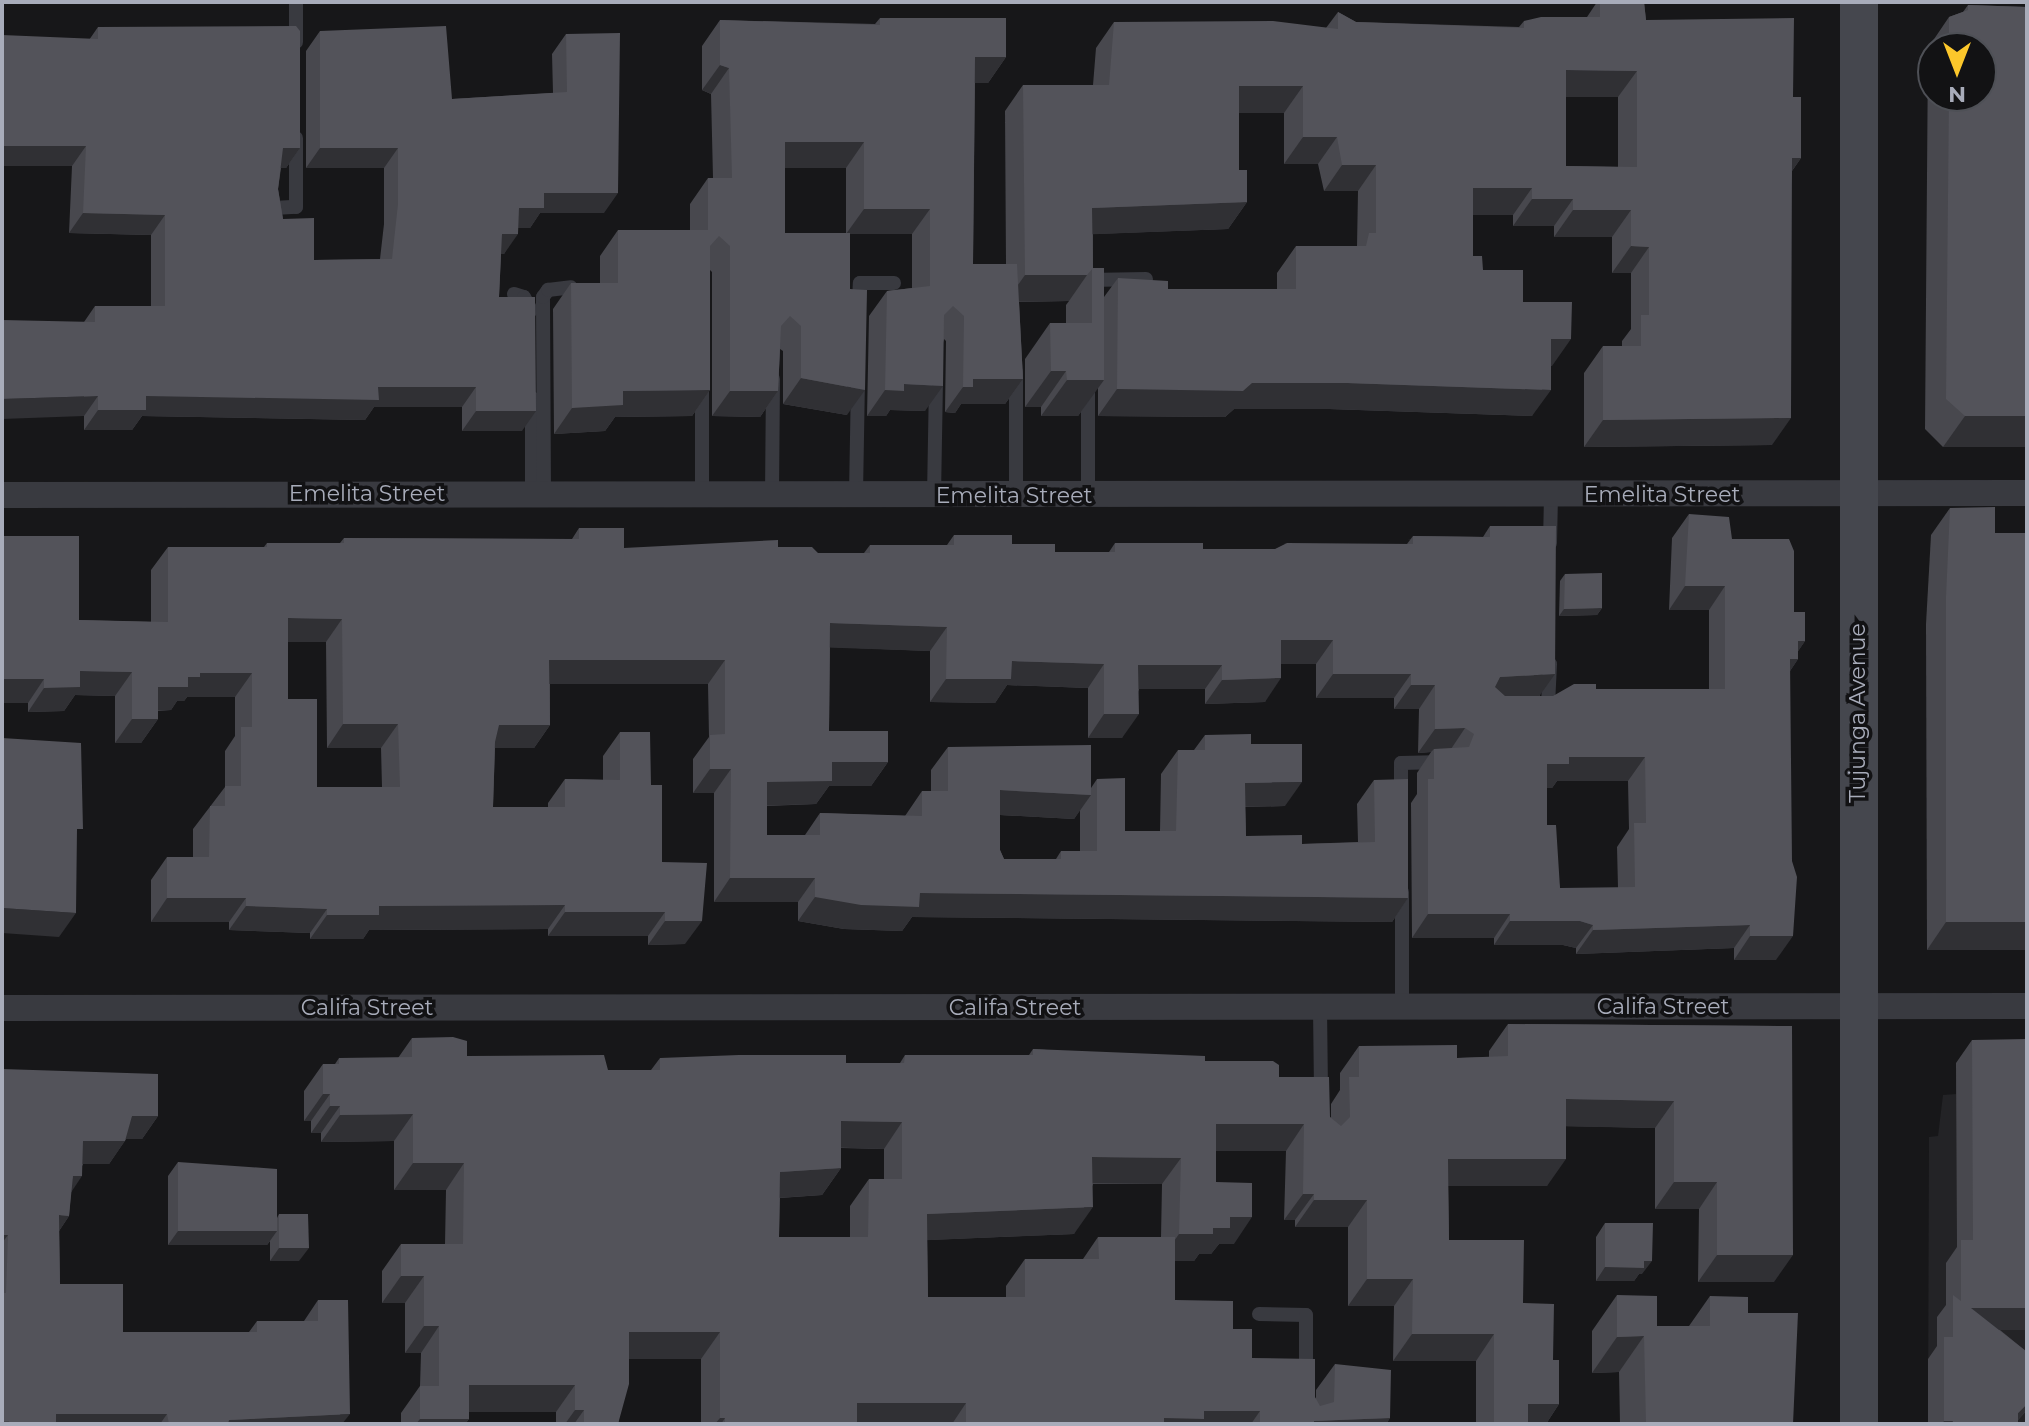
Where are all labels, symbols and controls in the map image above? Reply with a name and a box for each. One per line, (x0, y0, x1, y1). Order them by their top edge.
north arrow (1917, 32, 1997, 112)
text: N (1948, 81, 1966, 108)
street label: Emelita Street (289, 481, 445, 507)
street label: Emelita Street (1584, 482, 1740, 508)
street label: Emelita Street (936, 483, 1092, 509)
street label: Tujunga Avenue (1845, 623, 1871, 803)
street label: Califa Street (1597, 994, 1729, 1020)
street label: Califa Street (301, 995, 433, 1021)
street label: Califa Street (949, 995, 1081, 1021)

